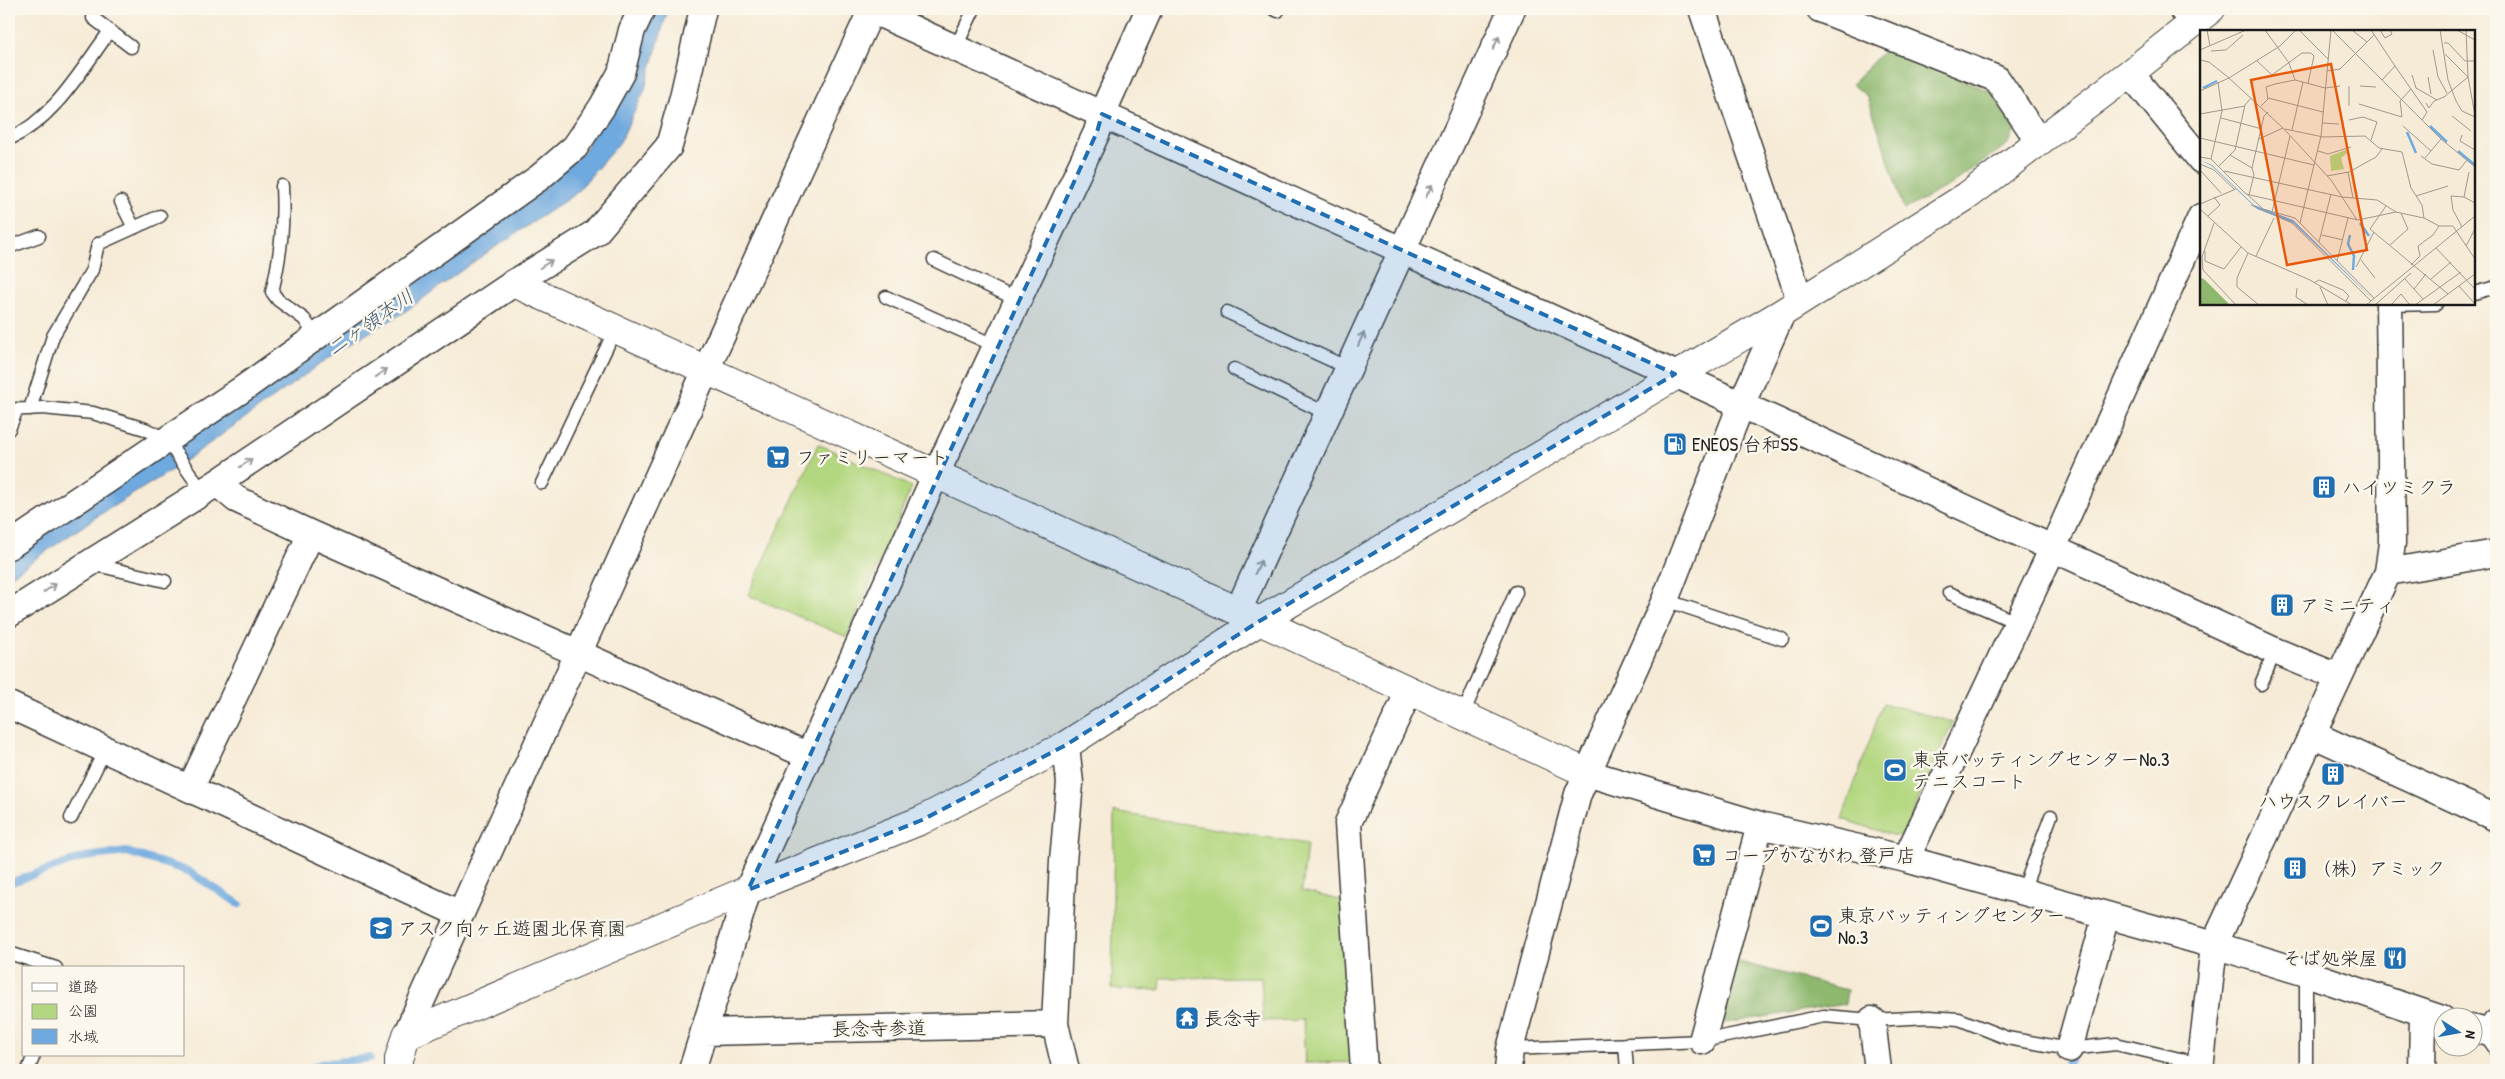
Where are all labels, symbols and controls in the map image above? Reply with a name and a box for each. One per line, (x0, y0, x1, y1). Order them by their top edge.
inset map (2200, 30, 2475, 305)
one-way arrow (1492, 36, 1502, 51)
one-way arrow (1424, 184, 1434, 199)
one-way arrow (538, 258, 552, 268)
water label: 二ヶ領本川 (321, 282, 419, 362)
one-way arrow (1357, 332, 1367, 347)
one-way arrow (374, 368, 388, 378)
fuel station icon: ENEOS 台和SS (1662, 431, 1688, 457)
place label: ENEOS 台和SS (1692, 431, 1798, 457)
supermarket icon: ファミリーマート (765, 444, 791, 470)
place label: ファミリーマート (796, 444, 948, 470)
one-way arrow (239, 458, 253, 468)
building icon: ハイツミクラ (2311, 474, 2337, 500)
place label: ハイツミクラ (2342, 474, 2456, 500)
one-way arrow (1254, 560, 1263, 575)
one-way arrow (42, 583, 56, 593)
building icon: アミニティ (2269, 592, 2295, 618)
place label: アミニティ (2300, 592, 2395, 618)
place label: 東京バッティングセンターNo.3 テニスコート (1912, 746, 2170, 794)
sports icon: 東京バッティングセンターNo.3 テニスコート (1882, 757, 1908, 783)
building icon: ハウスクレイバー (2320, 761, 2346, 787)
place label: ハウスクレイバー (2258, 788, 2408, 814)
supermarket icon: コープかながわ 登戸店 (1691, 842, 1717, 868)
place label: コープかながわ 登戸店 (1722, 842, 1916, 868)
building icon: （株）アミック (2282, 855, 2308, 881)
place label: （株）アミック (2312, 855, 2445, 881)
place label: 東京バッティングセンター No.3 (1838, 902, 2065, 950)
sports icon: 東京バッティングセンター No.3 (1808, 913, 1834, 939)
school or university icon: アスク向ヶ丘遊園北保育園 (368, 915, 394, 941)
place label: アスク向ヶ丘遊園北保育園 (398, 915, 626, 941)
place label: そば処栄屋 (2283, 945, 2378, 971)
restaurant icon: そば処栄屋 (2382, 945, 2408, 971)
legend (22, 966, 185, 1056)
text: 道路 (68, 976, 98, 997)
text: 公園 (68, 1000, 98, 1021)
temple icon: 長念寺 (1174, 1005, 1200, 1031)
place label: 長念寺 (1204, 1005, 1261, 1031)
north arrow (2432, 1006, 2482, 1056)
street label: 長念寺参道 (831, 1014, 927, 1042)
text: 水域 (68, 1026, 98, 1047)
text: N (2461, 1029, 2481, 1041)

